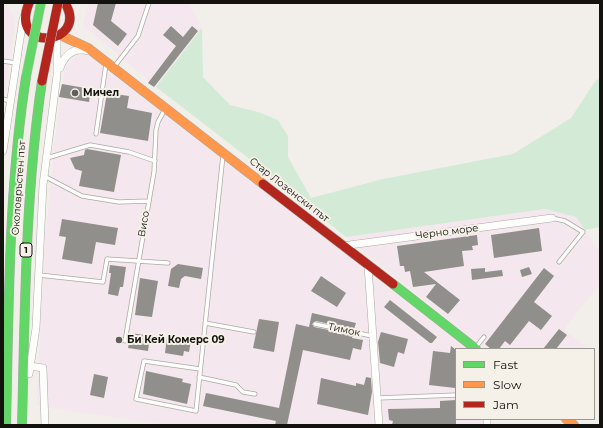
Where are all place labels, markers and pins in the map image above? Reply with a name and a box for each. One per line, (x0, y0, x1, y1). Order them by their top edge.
place label: Мичел (83, 87, 119, 99)
marker: Мичел (70, 88, 80, 98)
place label: Би Кей Комерс 09 (127, 334, 225, 346)
marker: Би Кей Комерс 09 (114, 335, 124, 345)

